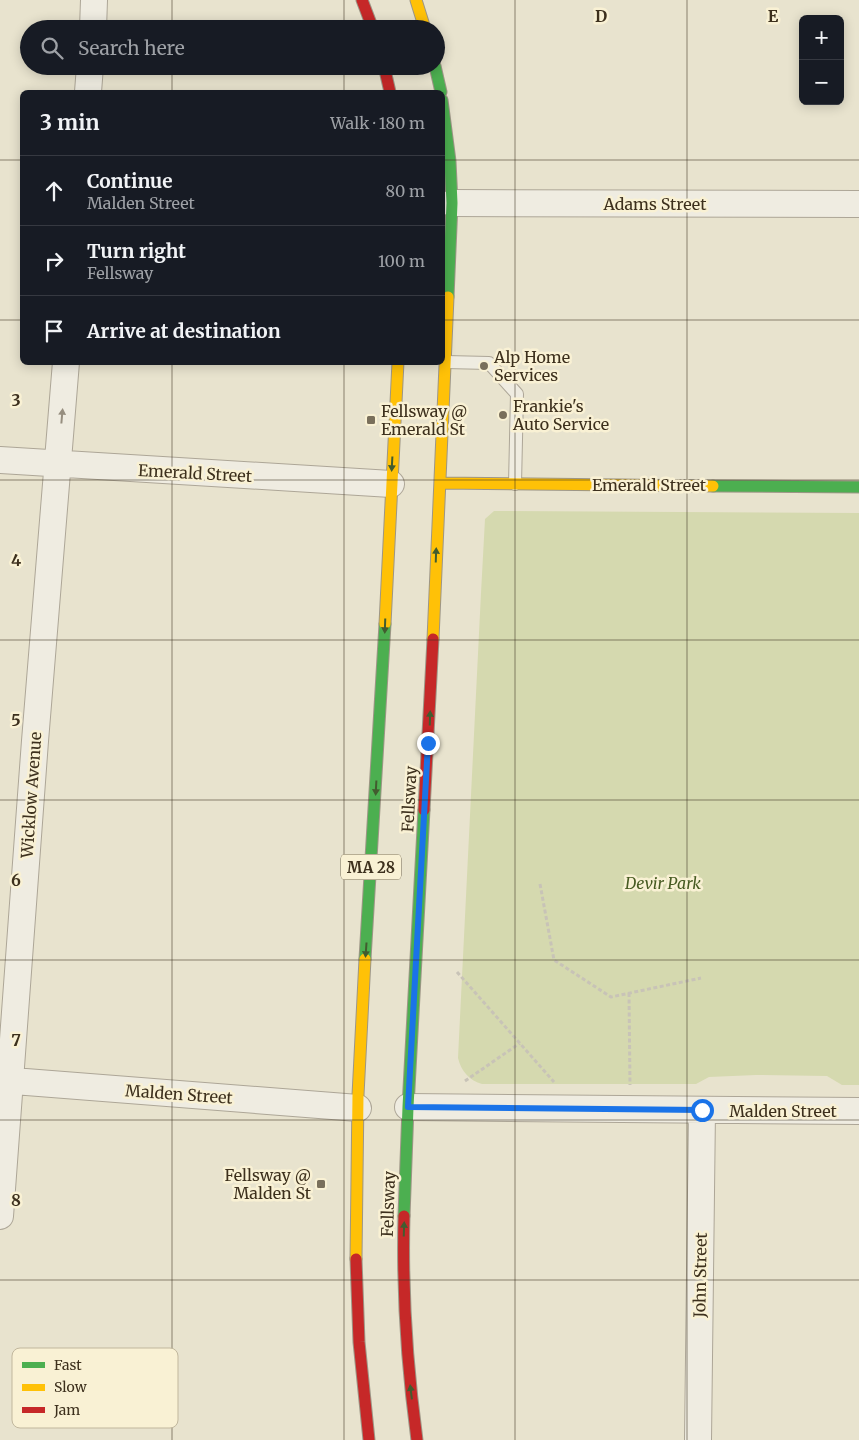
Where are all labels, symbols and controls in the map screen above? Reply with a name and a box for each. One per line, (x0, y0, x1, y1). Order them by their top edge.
text: D (595, 6, 607, 26)
text: E (768, 6, 779, 26)
map controls (799, 15, 844, 105)
button: + (799, 15, 844, 60)
search box (20, 20, 445, 75)
icon: search (38, 34, 66, 62)
text: Search here (78, 36, 185, 60)
button: − (799, 60, 844, 105)
text: 3 min (40, 109, 99, 136)
text: Walk · 180 m (330, 113, 425, 133)
text: Continue (87, 169, 173, 193)
icon: ahead (40, 177, 68, 205)
text: 80 m (386, 181, 425, 201)
text: Malden Street (87, 193, 195, 213)
street label: Adams Street (603, 194, 707, 214)
text: Turn right (87, 239, 186, 263)
icon: right (40, 247, 68, 275)
text: 100 m (378, 251, 425, 271)
text: Fellsway (87, 263, 153, 283)
icon: arrive (40, 317, 68, 345)
text: Arrive at destination (87, 319, 281, 343)
place label: Alp Home Services (493, 347, 570, 385)
marker: Alp Home Services (478, 360, 490, 372)
text: 3 (11, 390, 21, 410)
place label: Frankie's Auto Service (512, 396, 609, 434)
place label: Fellsway @ Emerald St (381, 401, 467, 439)
one-way arrow (58, 408, 66, 424)
marker: Frankie's Auto Service (497, 409, 509, 421)
marker: Fellsway @ Emerald St (365, 414, 377, 426)
one-way arrow (388, 456, 396, 472)
street label: Emerald Street (137, 460, 253, 486)
street label: Emerald Street (592, 475, 707, 495)
one-way arrow (433, 547, 441, 563)
text: 4 (11, 550, 21, 570)
one-way arrow (380, 618, 388, 634)
one-way arrow (426, 709, 434, 725)
text: 5 (11, 710, 21, 730)
street label: Wicklow Avenue (17, 731, 45, 860)
route end (417, 732, 440, 755)
street label: Fellsway (397, 765, 421, 833)
one-way arrow (371, 780, 379, 796)
road number: MA 28 (341, 854, 401, 880)
text: 6 (11, 870, 21, 890)
park label: Devir Park (624, 873, 701, 893)
one-way arrow (361, 943, 369, 959)
text: 7 (11, 1030, 21, 1050)
street label: Malden Street (125, 1080, 234, 1108)
route start (691, 1099, 714, 1122)
street label: Malden Street (729, 1101, 838, 1121)
place label: Fellsway @ Malden St (225, 1165, 312, 1203)
street label: Fellsway (377, 1170, 399, 1237)
marker: Fellsway @ Malden St (315, 1178, 327, 1190)
text: 8 (11, 1190, 21, 1210)
one-way arrow (400, 1221, 408, 1237)
street label: John Street (689, 1231, 711, 1319)
legend (12, 1348, 178, 1428)
text: Fast (54, 1356, 82, 1374)
text: Slow (54, 1378, 87, 1396)
one-way arrow (407, 1383, 415, 1399)
text: Jam (53, 1401, 80, 1419)

